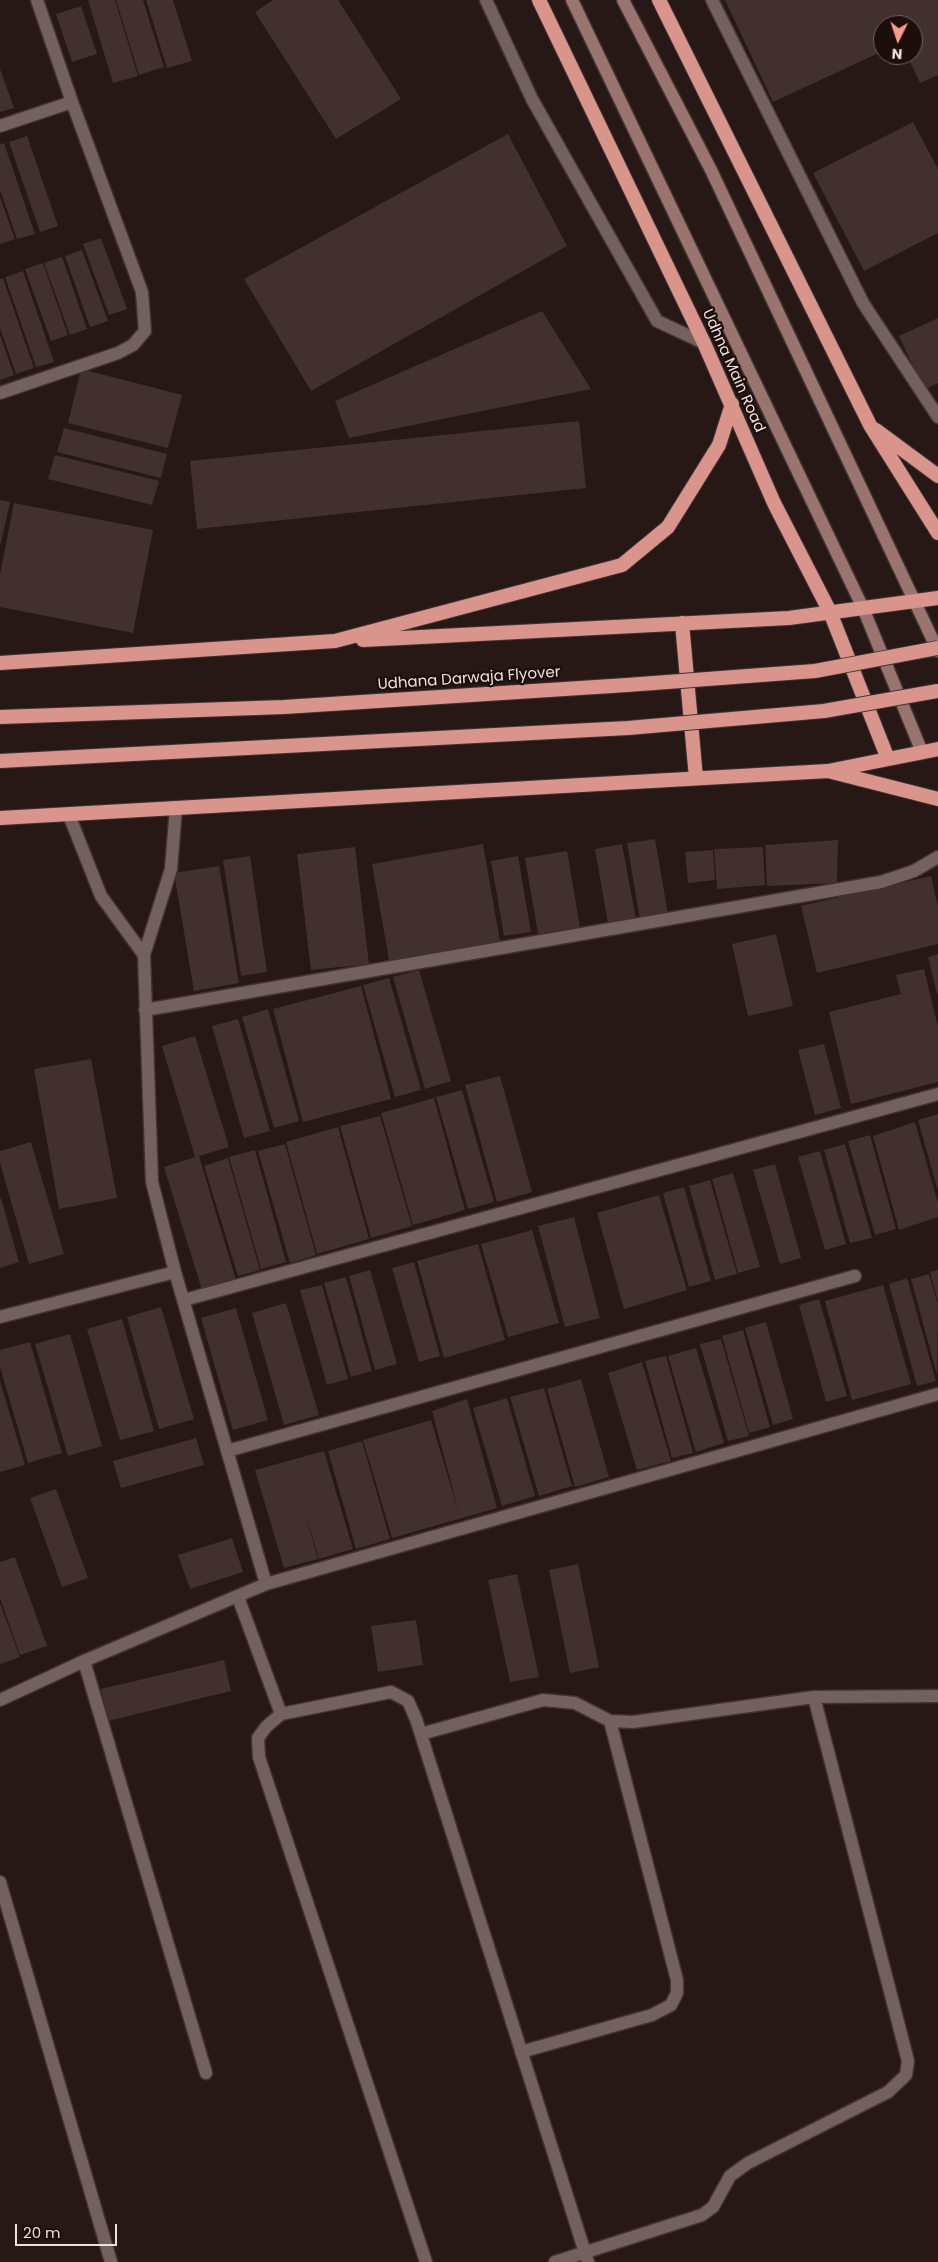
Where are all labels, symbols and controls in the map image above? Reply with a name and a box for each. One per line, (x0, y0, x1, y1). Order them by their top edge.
north arrow (873, 15, 923, 65)
text: N (891, 44, 903, 64)
street label: Udhna Main Road (698, 307, 768, 435)
street label: Udhana Darwaja Flyover (377, 664, 561, 694)
scale bar (18, 2214, 120, 2246)
text: 20 m (23, 2222, 61, 2243)

